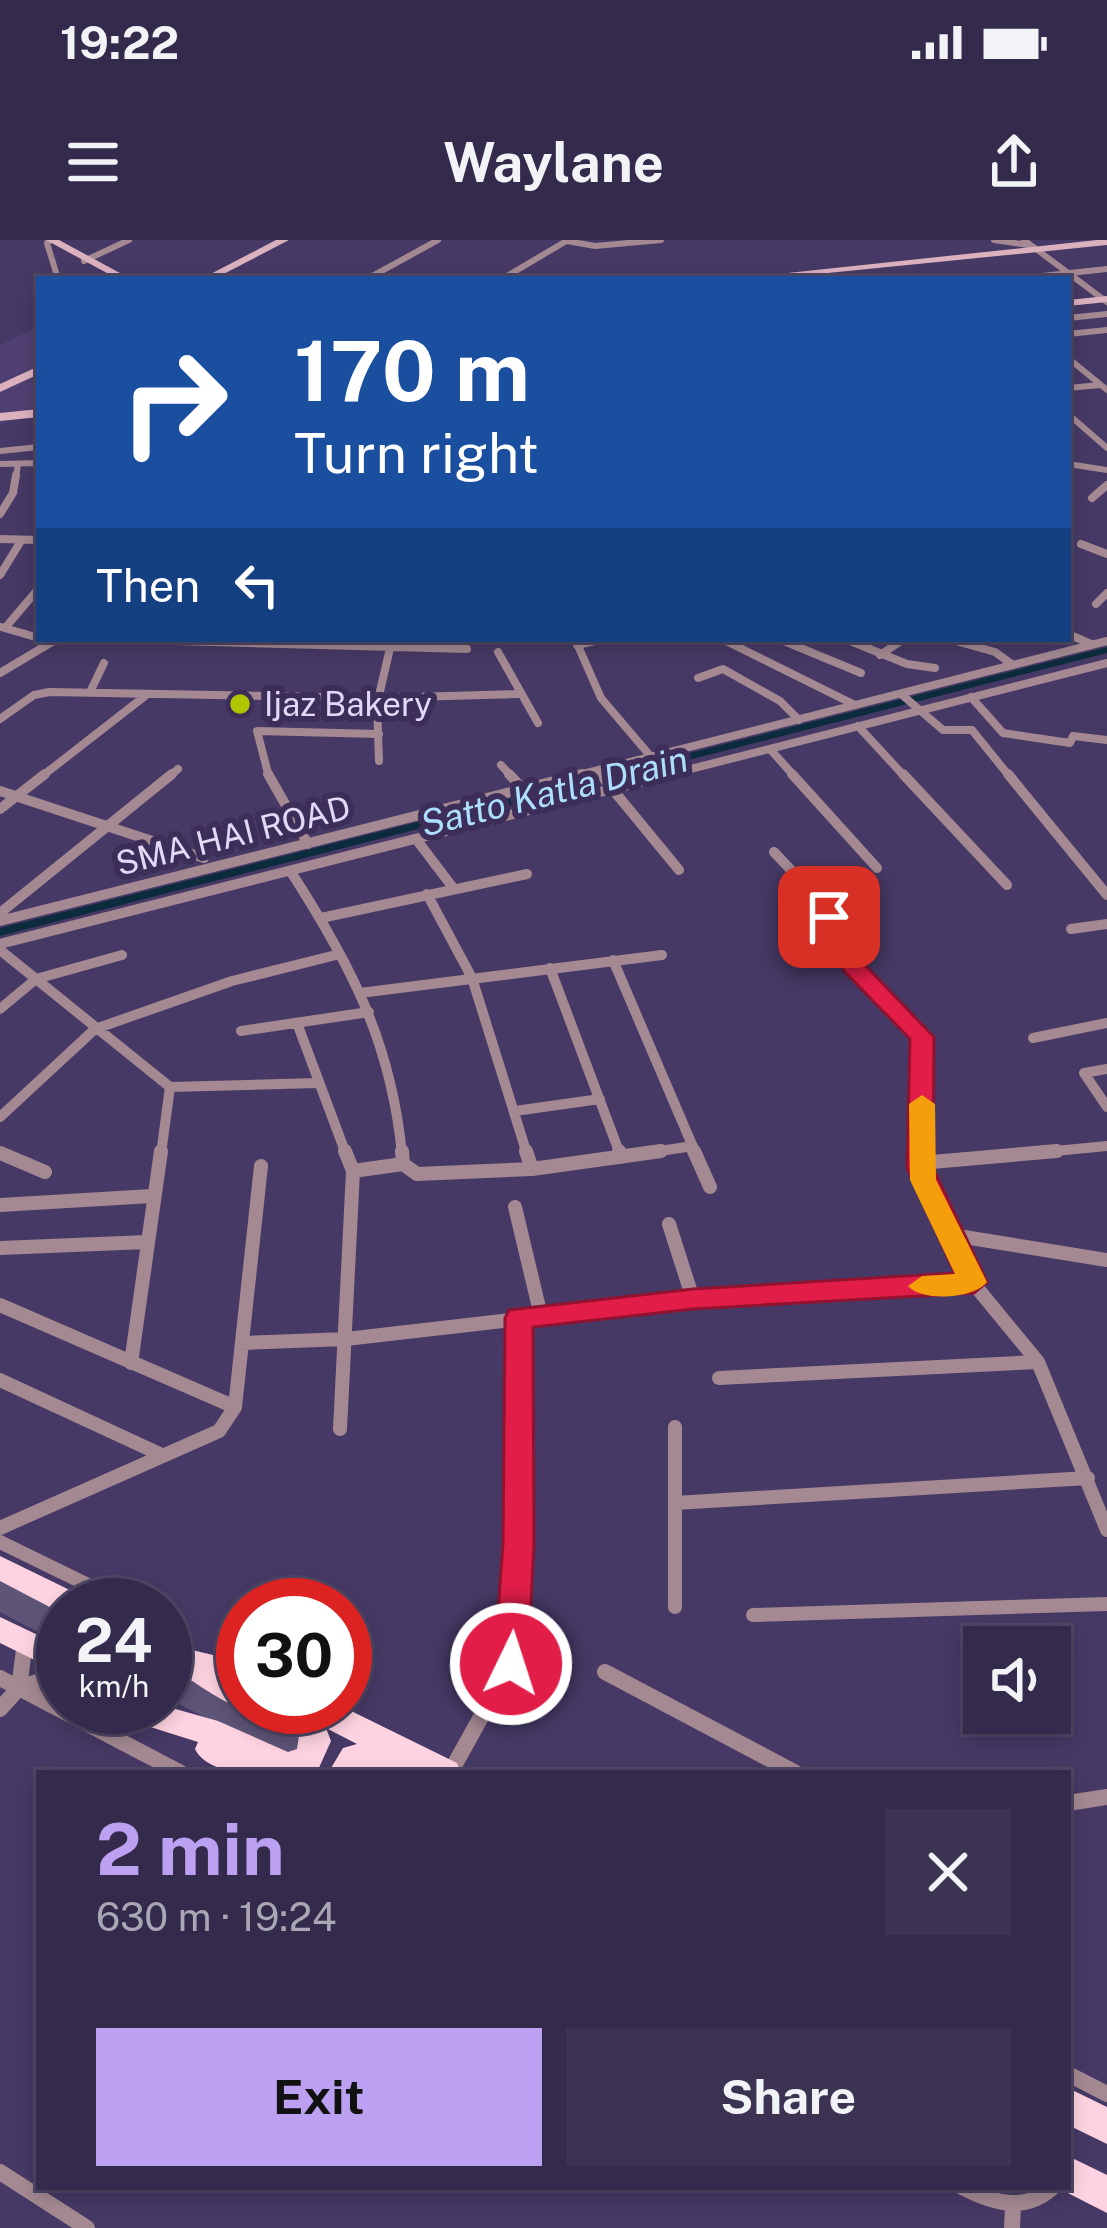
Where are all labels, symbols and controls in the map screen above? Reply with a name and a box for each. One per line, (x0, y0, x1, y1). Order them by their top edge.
text: 19:22 (60, 16, 179, 69)
icon: menu (60, 129, 126, 195)
icon: share (981, 129, 1047, 195)
text: Waylane (443, 131, 664, 194)
text: 170 m (294, 321, 530, 420)
icon: right (96, 324, 252, 480)
text: Turn right (294, 422, 539, 485)
icon: left (224, 552, 290, 618)
text: Then (96, 559, 200, 612)
place label: Ijaz Bakery (264, 685, 432, 723)
marker: Ijaz Bakery (227, 691, 253, 717)
water label: Satto Katla Drain (416, 737, 692, 845)
street label: SMA HAI ROAD (112, 788, 354, 882)
pin (778, 866, 880, 968)
icon: arrive (796, 884, 862, 950)
speed limit sign: 30 (216, 1578, 372, 1734)
position arrow (448, 1601, 574, 1727)
text: 24 (75, 1605, 153, 1676)
map controls (963, 1626, 1071, 1734)
button: sound (963, 1626, 1071, 1734)
text: km/h (79, 1668, 149, 1704)
text: 2 min (96, 1807, 285, 1891)
button: close (885, 1809, 1011, 1935)
text: 630 m · 19:24 (96, 1894, 337, 1940)
button: Exit (96, 2028, 542, 2166)
button: Share (566, 2028, 1011, 2166)

